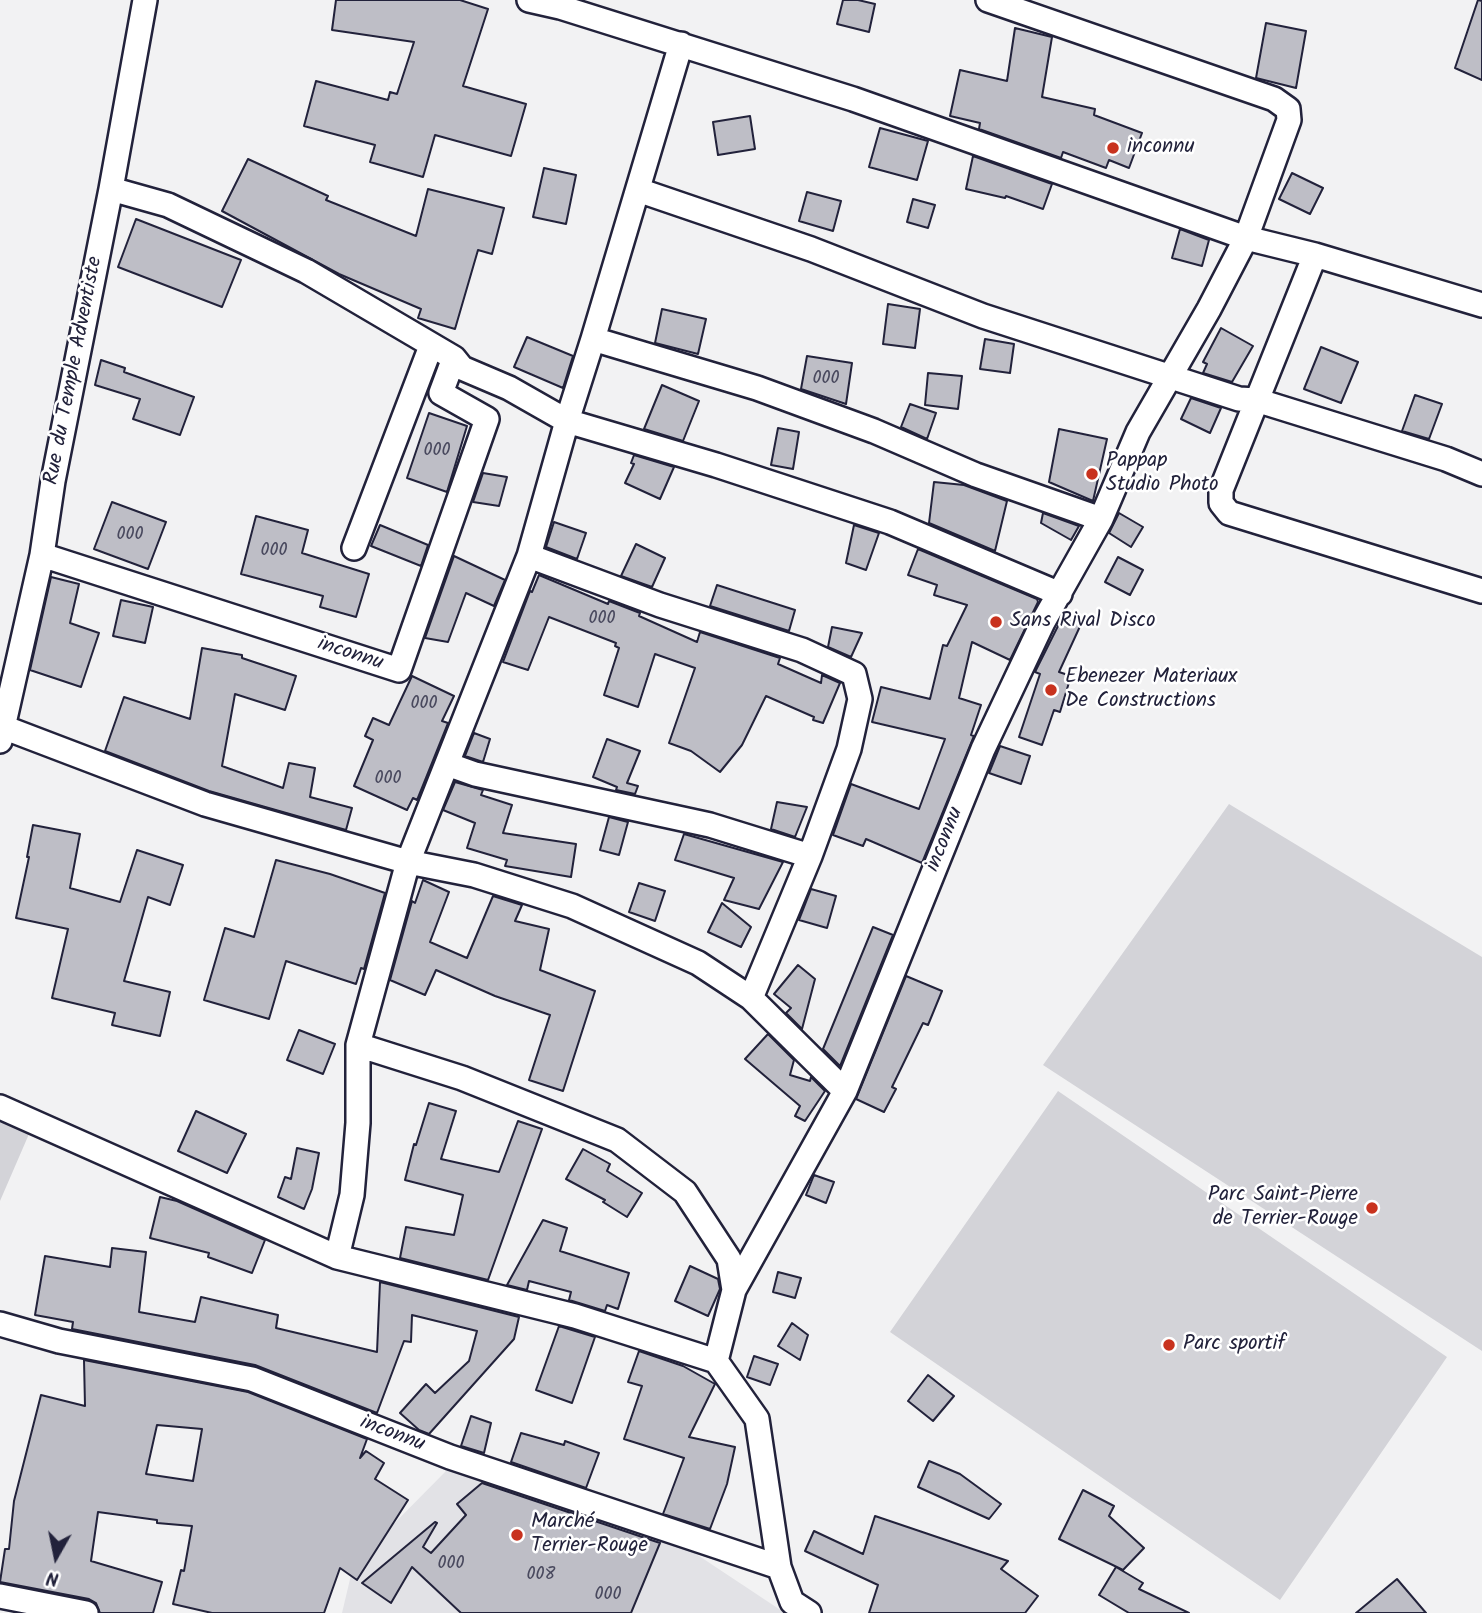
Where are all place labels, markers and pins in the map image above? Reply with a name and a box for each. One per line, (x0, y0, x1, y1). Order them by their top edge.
place label: inconnu (1127, 135, 1195, 161)
marker: inconnu (1105, 140, 1121, 156)
place label: Pappap Studio Photo (1106, 449, 1219, 499)
marker: Pappap Studio Photo (1084, 466, 1100, 482)
place label: Sans Rival Disco (1010, 609, 1155, 635)
marker: Sans Rival Disco (988, 614, 1004, 630)
place label: Ebenezer Materiaux De Constructions (1065, 665, 1237, 715)
marker: Ebenezer Materiaux De Constructions (1043, 682, 1059, 698)
place label: Parc Saint-Pierre de Terrier-Rouge (1208, 1183, 1358, 1233)
marker: Parc Saint-Pierre de Terrier-Rouge (1364, 1200, 1380, 1216)
place label: Parc sportif (1183, 1332, 1285, 1358)
marker: Parc sportif (1161, 1337, 1177, 1353)
place label: Marché Terrier-Rouge (531, 1510, 648, 1560)
marker: Marché Terrier-Rouge (509, 1527, 525, 1543)

